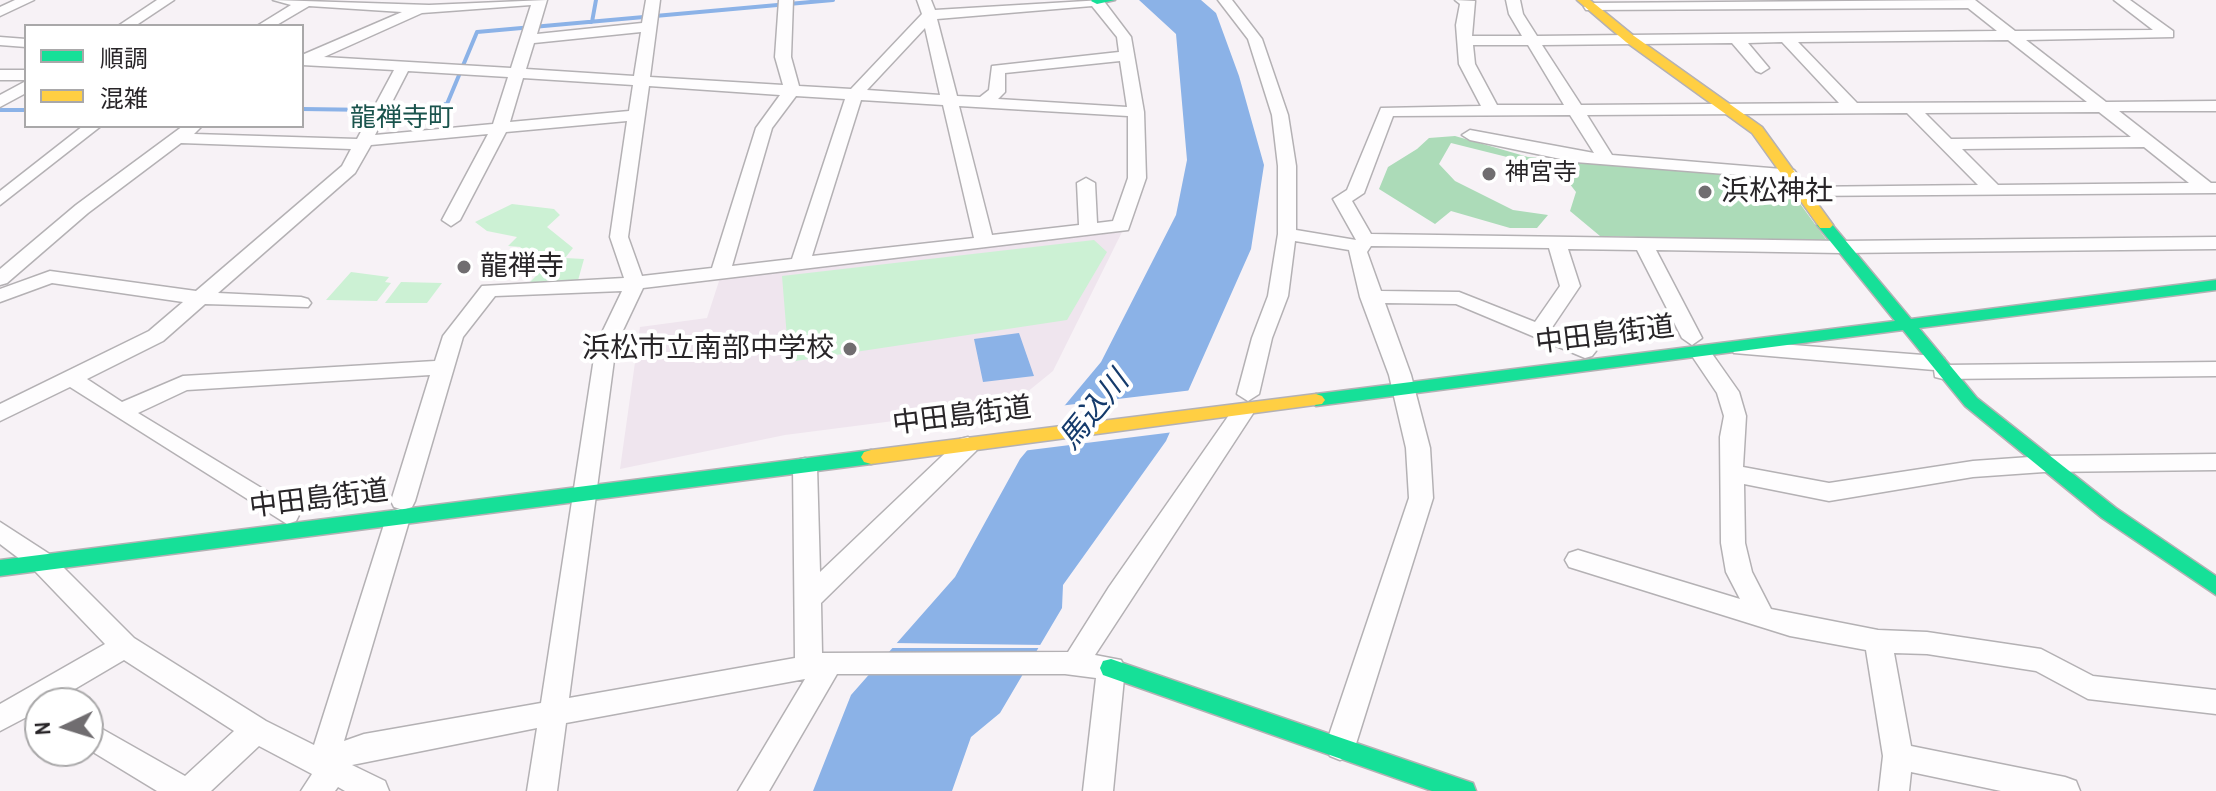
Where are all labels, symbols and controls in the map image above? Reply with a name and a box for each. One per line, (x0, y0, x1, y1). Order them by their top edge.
legend (24, 24, 304, 128)
text: 順調 (100, 42, 148, 74)
text: 混雑 (100, 82, 148, 114)
district label: 龍禅寺町 (350, 103, 454, 135)
place label: 神宮寺 (1505, 160, 1577, 188)
marker: 神宮寺 (1480, 165, 1498, 183)
place label: 浜松神社 (1721, 175, 1833, 209)
marker: 浜松神社 (1696, 183, 1714, 201)
place label: 龍禅寺 (480, 250, 564, 284)
marker: 龍禅寺 (455, 258, 473, 276)
street label: 中田島街道 (1533, 311, 1677, 361)
place label: 浜松市立南部中学校 (582, 332, 834, 366)
marker: 浜松市立南部中学校 (841, 340, 859, 358)
water label: 馬込川 (1053, 365, 1137, 457)
street label: 中田島街道 (890, 392, 1034, 442)
street label: 中田島街道 (247, 475, 391, 525)
north arrow (24, 687, 104, 767)
text: N (27, 721, 57, 736)

